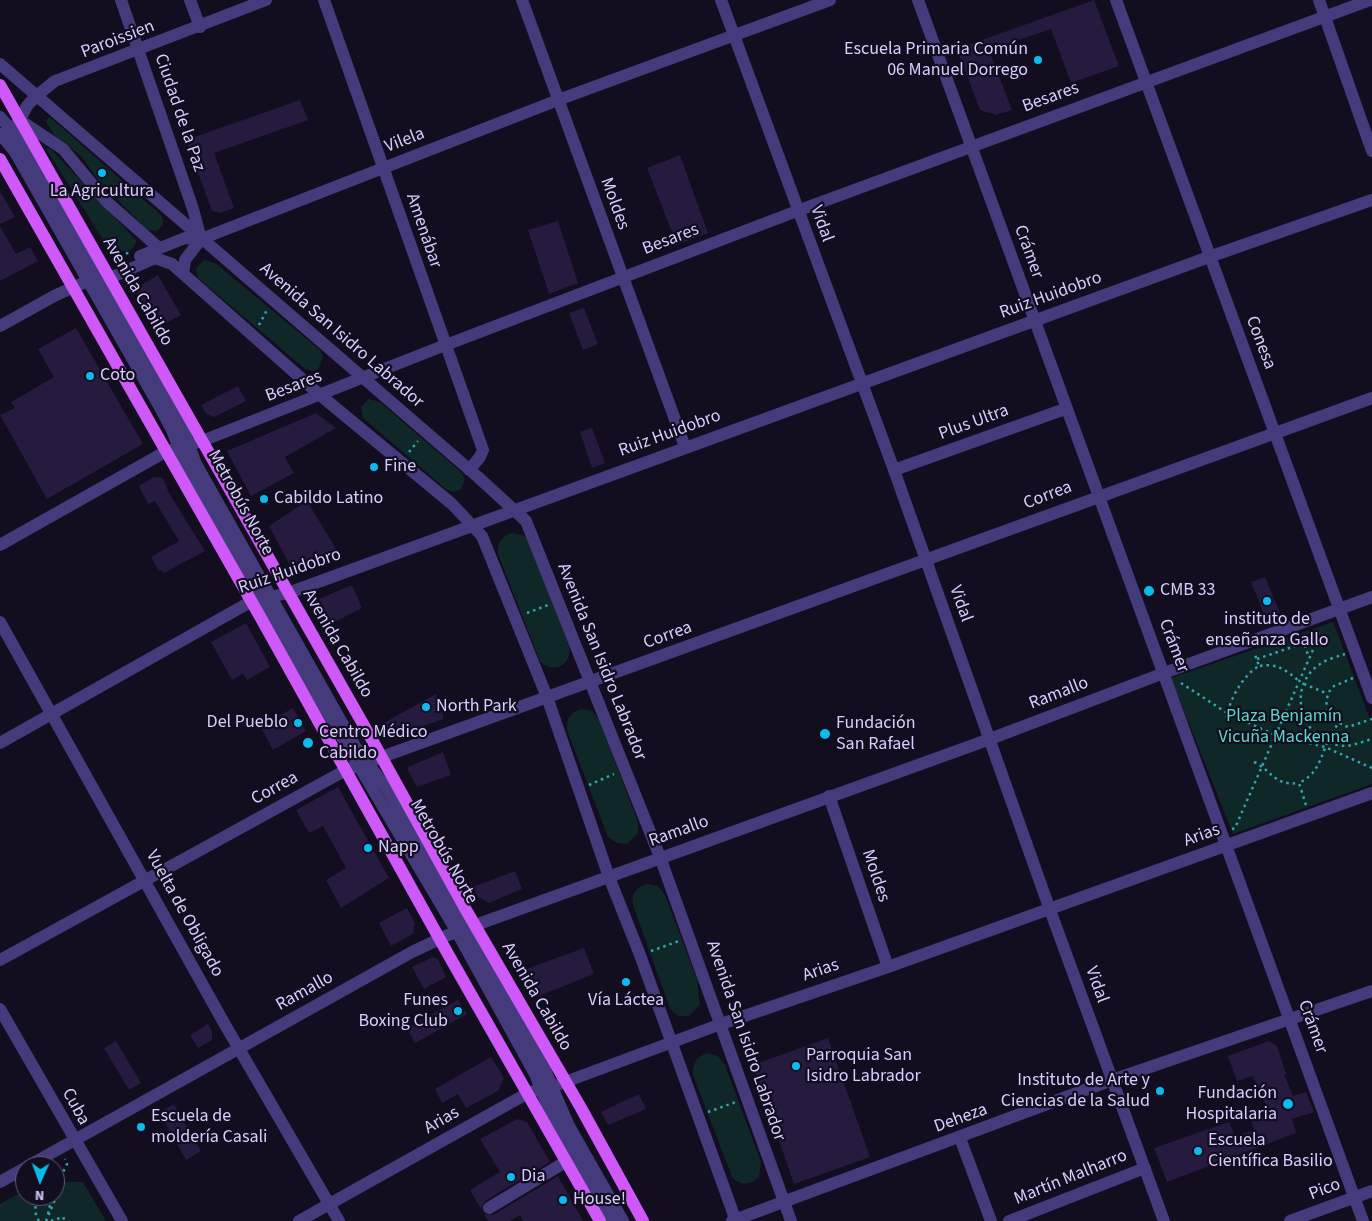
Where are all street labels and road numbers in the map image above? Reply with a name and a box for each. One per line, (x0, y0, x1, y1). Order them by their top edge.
street label: Paroissien (78, 16, 158, 64)
street label: Ciudad de la Paz (149, 51, 209, 175)
street label: Besares (1020, 78, 1082, 118)
street label: Vilela (382, 124, 428, 158)
street label: Moldes (595, 175, 633, 233)
street label: Amenábar (400, 191, 446, 271)
street label: Vidal (804, 203, 838, 245)
street label: Besares (640, 219, 702, 261)
street label: Crámer (1008, 222, 1048, 282)
street label: Avenida Cabildo (97, 234, 177, 350)
street label: Avenida San Isidro Labrador (254, 259, 428, 413)
street label: Ruiz Huidobro (997, 268, 1105, 324)
street label: Conesa (1240, 313, 1280, 373)
street label: Besares (263, 366, 325, 408)
street label: Plus Ultra (936, 400, 1012, 446)
street label: Ruiz Huidobro (616, 406, 724, 462)
street label: Metrobús Norte (202, 447, 278, 559)
street label: Correa (1021, 477, 1075, 515)
street label: Ruiz Huidobro (236, 544, 344, 600)
street label: Avenida San Isidro Labrador (552, 560, 650, 764)
street label: Vidal (943, 583, 977, 625)
street label: Avenida Cabildo (297, 586, 377, 702)
street label: Crámer (1153, 616, 1193, 676)
street label: Correa (641, 617, 695, 655)
street label: Ramallo (1026, 673, 1092, 715)
street label: Correa (248, 767, 302, 811)
street label: Metrobús Norte (404, 796, 482, 908)
street label: Ramallo (646, 811, 712, 853)
street label: Arias (1181, 820, 1223, 852)
street label: Vuelta de Obligado (140, 847, 228, 981)
street label: Moldes (856, 847, 894, 905)
street label: Avenida San Isidro Labrador (700, 938, 790, 1144)
street label: Avenida Cabildo (496, 939, 576, 1055)
street label: Arias (800, 955, 842, 987)
street label: Vidal (1079, 964, 1113, 1006)
street label: Ramallo (273, 967, 337, 1017)
street label: Crámer (1292, 997, 1332, 1057)
street label: Cuba (56, 1085, 94, 1129)
street label: Deheza (931, 1099, 991, 1139)
street label: Arias (421, 1102, 463, 1140)
street label: Martín Malharro (1011, 1146, 1131, 1210)
street label: Pico (1306, 1174, 1344, 1206)

